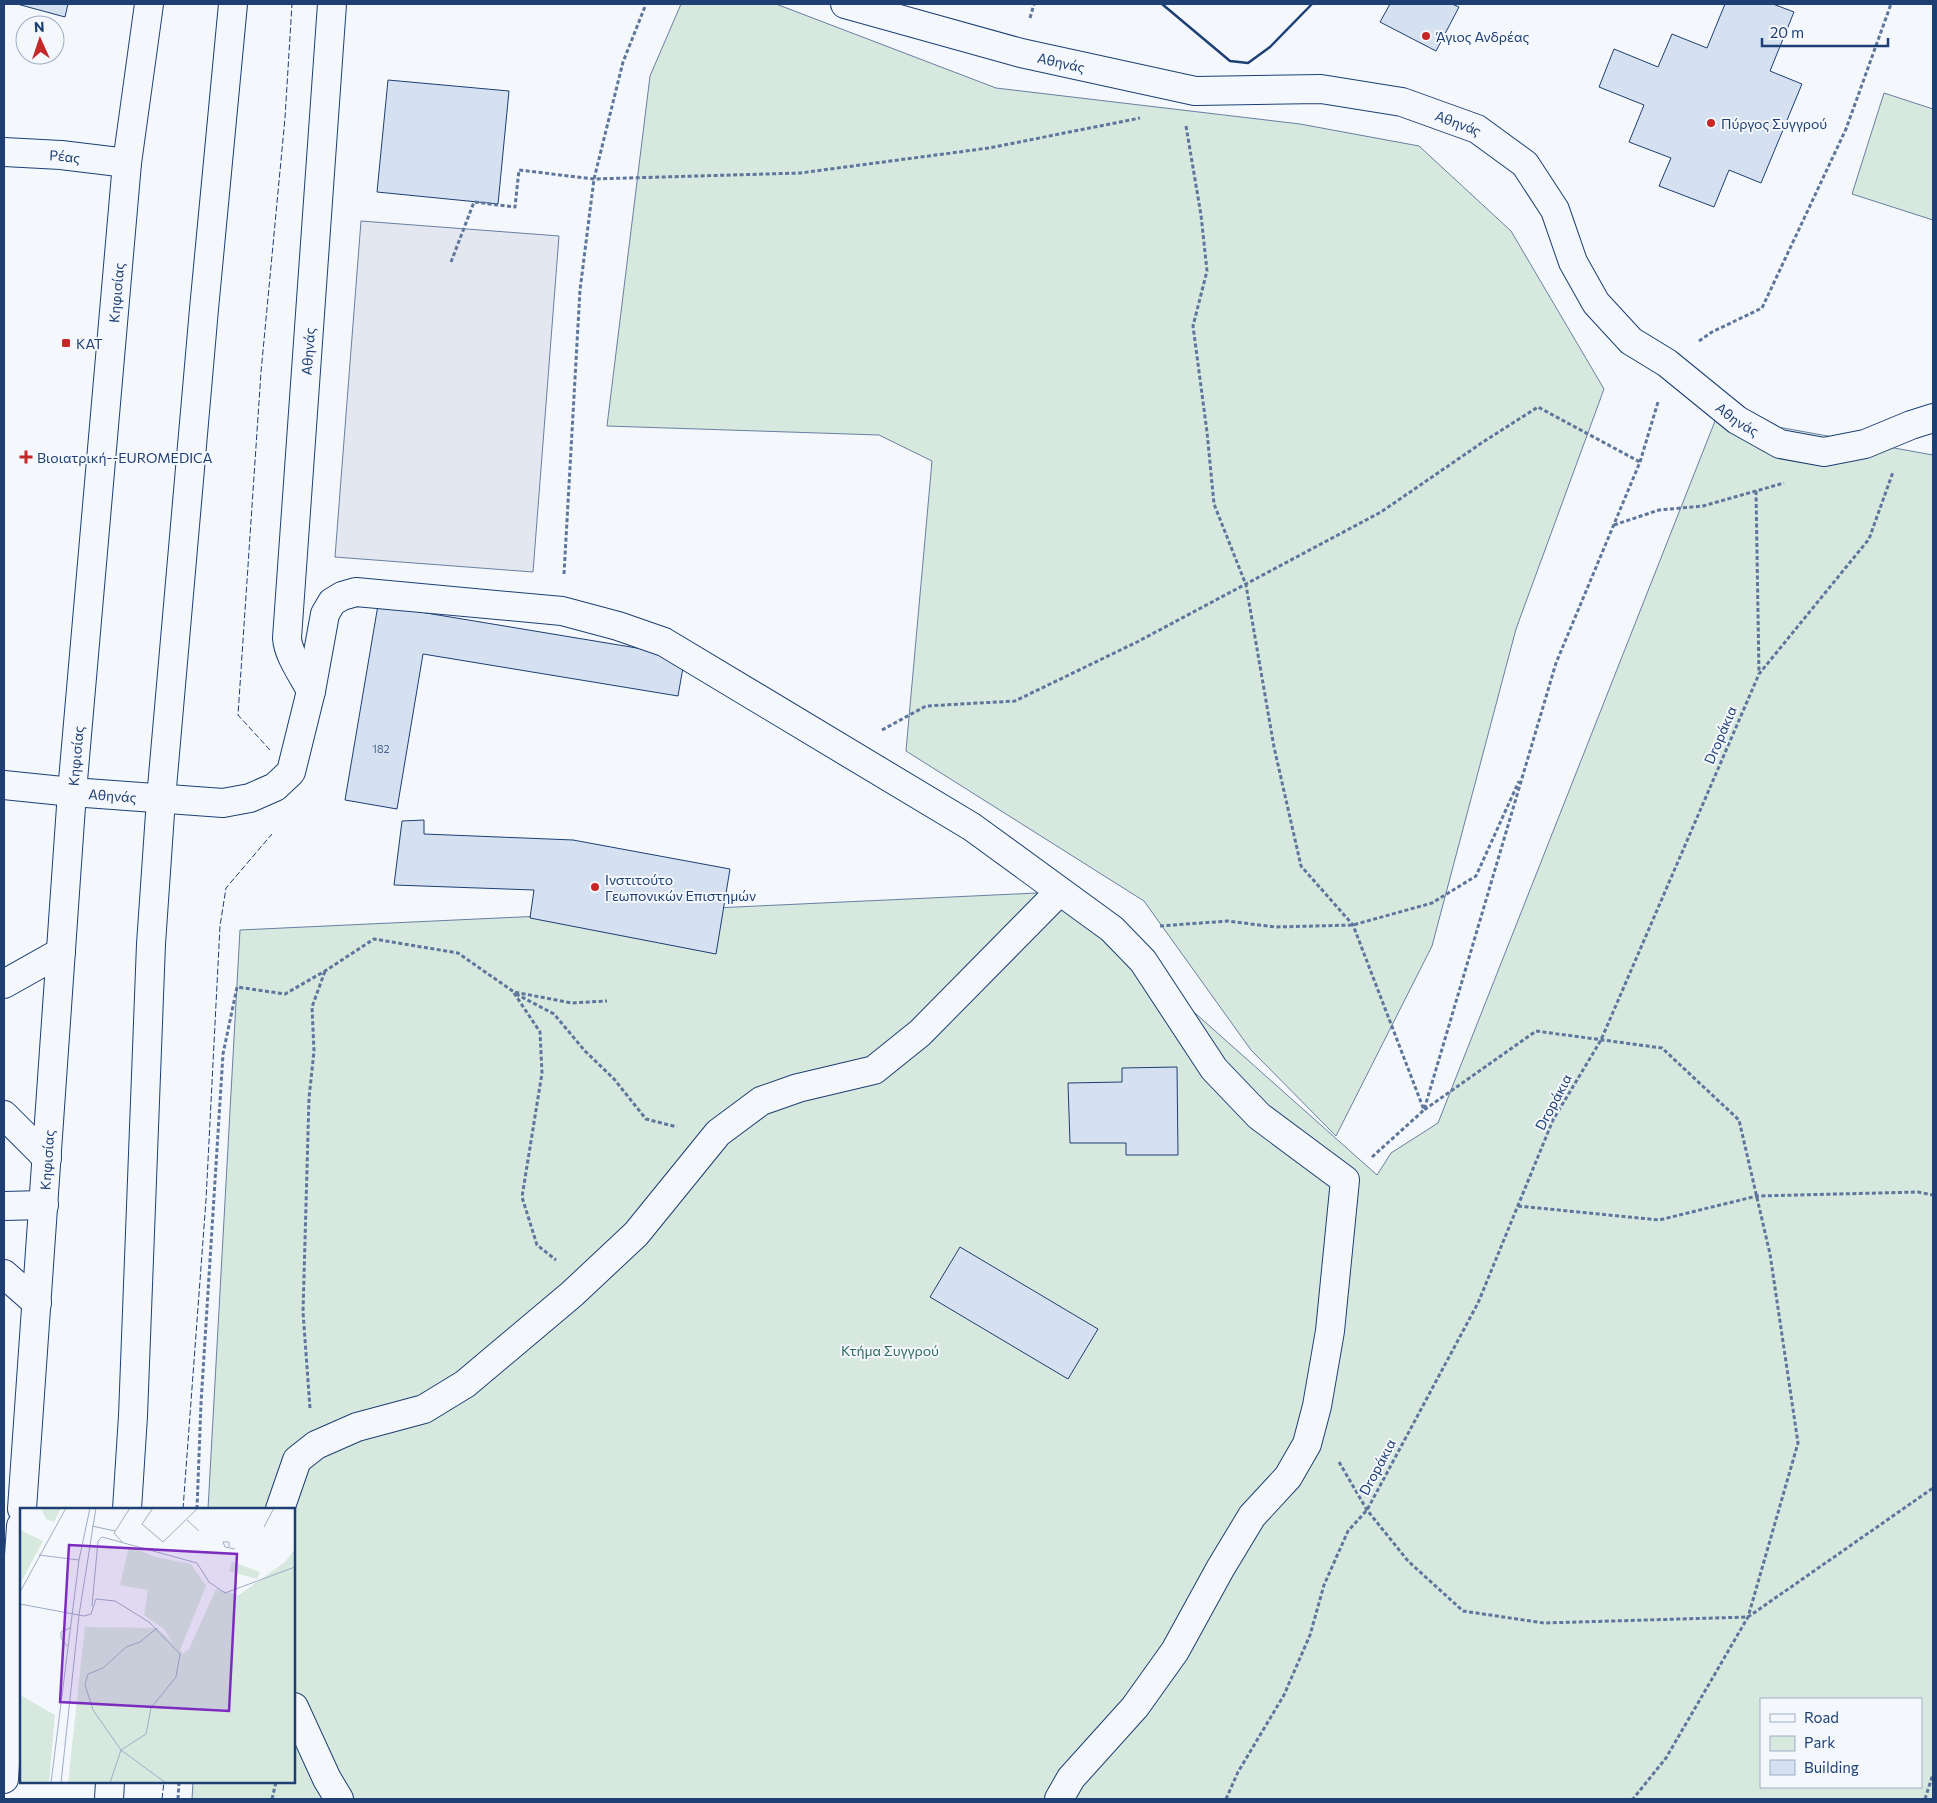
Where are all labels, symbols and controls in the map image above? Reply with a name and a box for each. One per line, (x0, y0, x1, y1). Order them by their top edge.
north arrow (15, 15, 65, 65)
scale bar (1762, 15, 1888, 47)
text: N (34, 18, 45, 35)
text: 20 m (1770, 23, 1804, 41)
place label: Άγιος Ανδρέας (1435, 28, 1530, 45)
marker: Άγιος Ανδρέας (1420, 30, 1432, 42)
street label: Αθηνάς (1036, 48, 1087, 75)
street label: Αθηνάς (1433, 106, 1486, 139)
place label: Πύργος Συγγρού (1721, 115, 1827, 132)
marker: Πύργος Συγγρού (1705, 117, 1717, 129)
street label: Ρέας (49, 146, 81, 166)
street label: Κηφισίας (105, 262, 127, 323)
street label: Αθηνάς (297, 327, 318, 376)
place label: ΚΑΤ (76, 335, 103, 352)
marker: ΚΑΤ (60, 337, 72, 349)
street label: Αθηνάς (1713, 398, 1762, 439)
place label: Βιοιατρική--EUROMEDICA (37, 449, 213, 466)
marker: Βιοιατρική--EUROMEDICA (19, 450, 33, 464)
street label: Dropάκια (1700, 703, 1740, 767)
street label: Κηφισίας (64, 725, 86, 787)
house number: 182 (372, 742, 390, 755)
street label: Αθηνάς (88, 785, 137, 805)
place label: Ινστιτούτο Γεωπονικών Επιστημών (605, 871, 756, 904)
marker: Ινστιτούτο Γεωπονικών Επιστημών (589, 881, 601, 893)
street label: Dropάκια (1531, 1071, 1575, 1133)
street label: Κηφισίας (36, 1129, 57, 1191)
park label: Κτήμα Συγγρού (841, 1342, 939, 1359)
street label: Dropάκια (1355, 1436, 1399, 1498)
inset map (20, 1508, 295, 1783)
legend (1760, 1698, 1922, 1788)
text: Road (1804, 1708, 1839, 1726)
text: Park (1804, 1733, 1835, 1751)
text: Building (1804, 1758, 1859, 1776)

